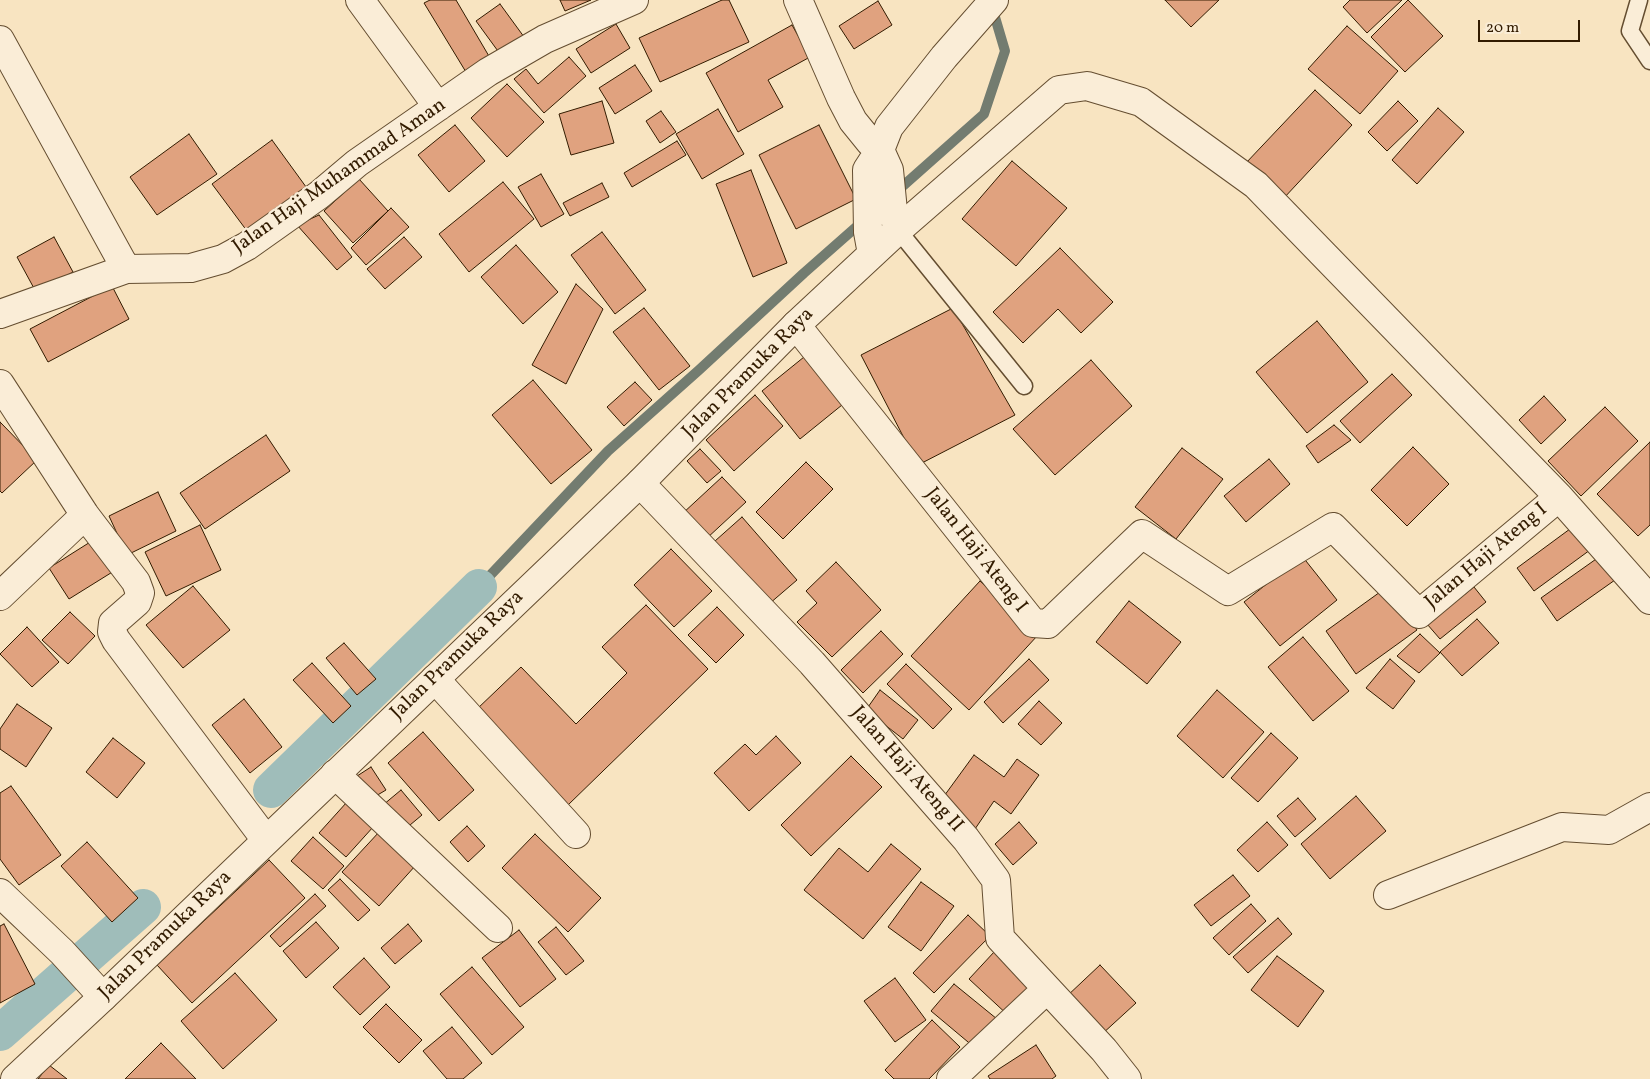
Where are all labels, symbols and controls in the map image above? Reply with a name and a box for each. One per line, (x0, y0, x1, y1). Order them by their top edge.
scale bar (1480, 10, 1582, 42)
text: 20 m (1486, 18, 1519, 39)
street label: Jalan Haji Muhammad Aman (229, 94, 451, 260)
street label: Jalan Pramuka Raya (678, 303, 820, 445)
street label: Jalan Haji Ateng I (919, 484, 1031, 618)
street label: Jalan Haji Ateng I (1421, 499, 1553, 615)
street label: Jalan Pramuka Raya (386, 586, 530, 726)
street label: Jalan Haji Ateng II (845, 702, 967, 838)
street label: Jalan Pramuka Raya (94, 866, 238, 1006)

